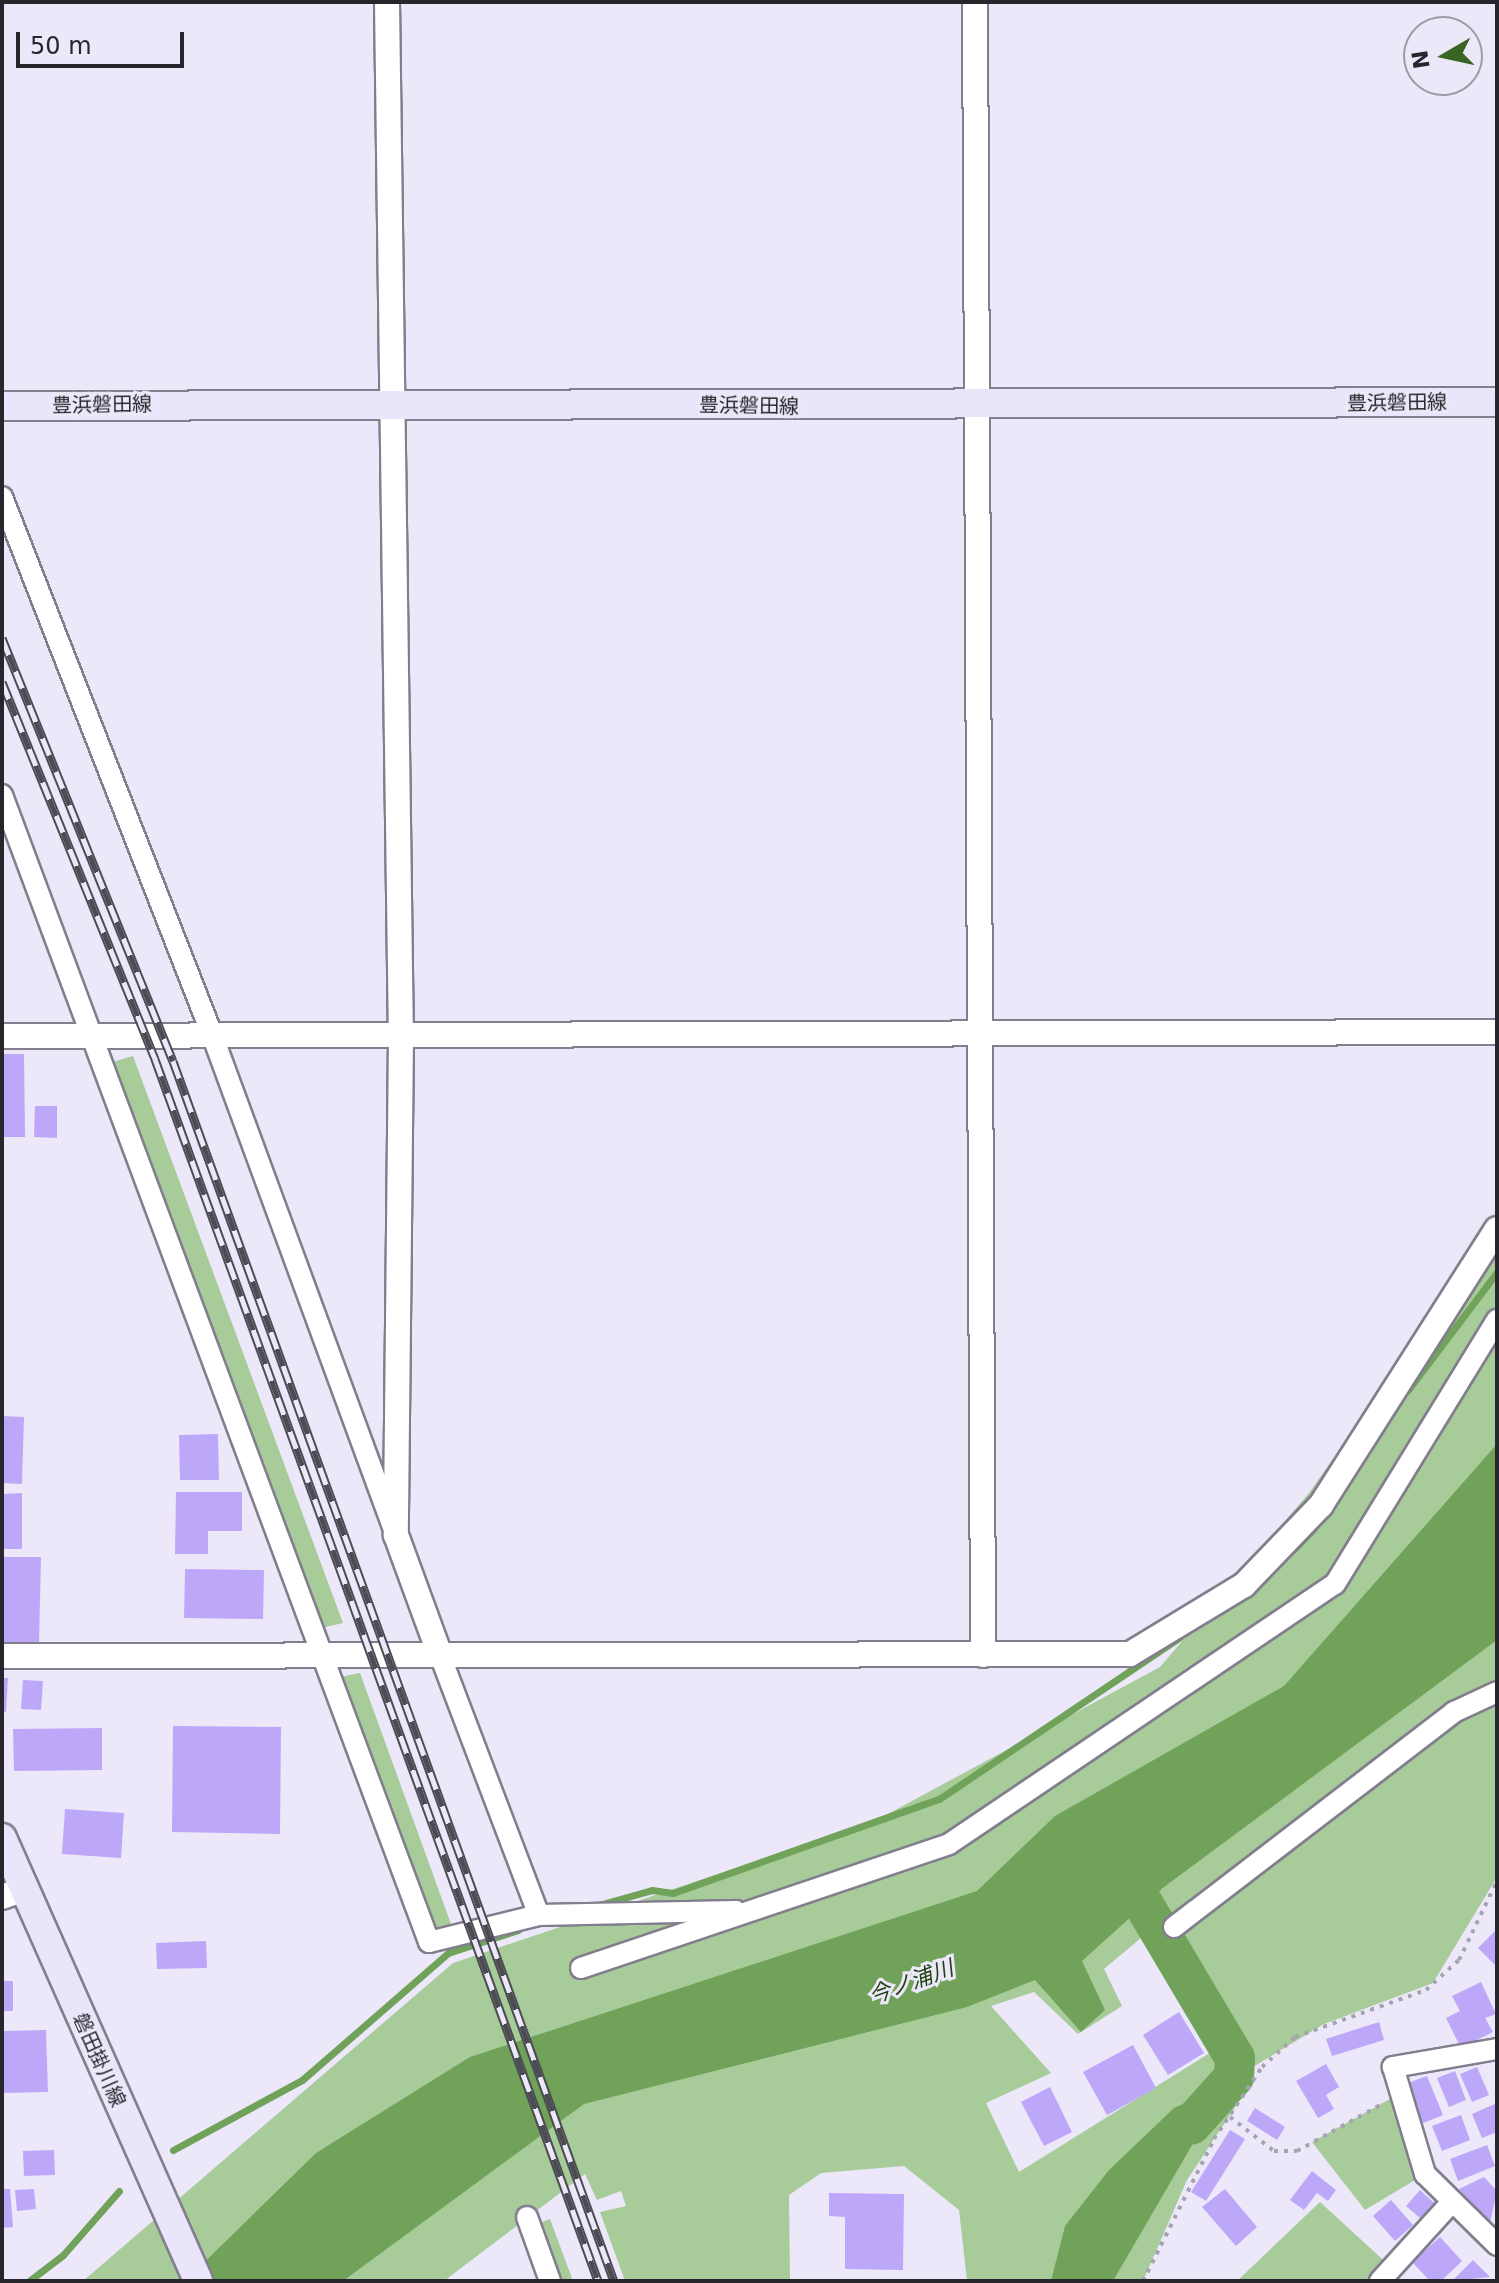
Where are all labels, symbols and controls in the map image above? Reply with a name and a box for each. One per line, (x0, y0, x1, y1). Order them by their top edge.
scale bar (20, 16, 188, 66)
north arrow (1403, 16, 1483, 96)
text: 50 m (30, 32, 92, 60)
text: N (1407, 48, 1435, 71)
street label: 豊浜磐田線 (1347, 390, 1447, 416)
street label: 豊浜磐田線 (52, 392, 152, 418)
street label: 豊浜磐田線 (699, 393, 799, 419)
water label: 今ノ浦川 (865, 1955, 957, 2009)
street label: 磐田掛川線 (68, 2009, 130, 2111)

